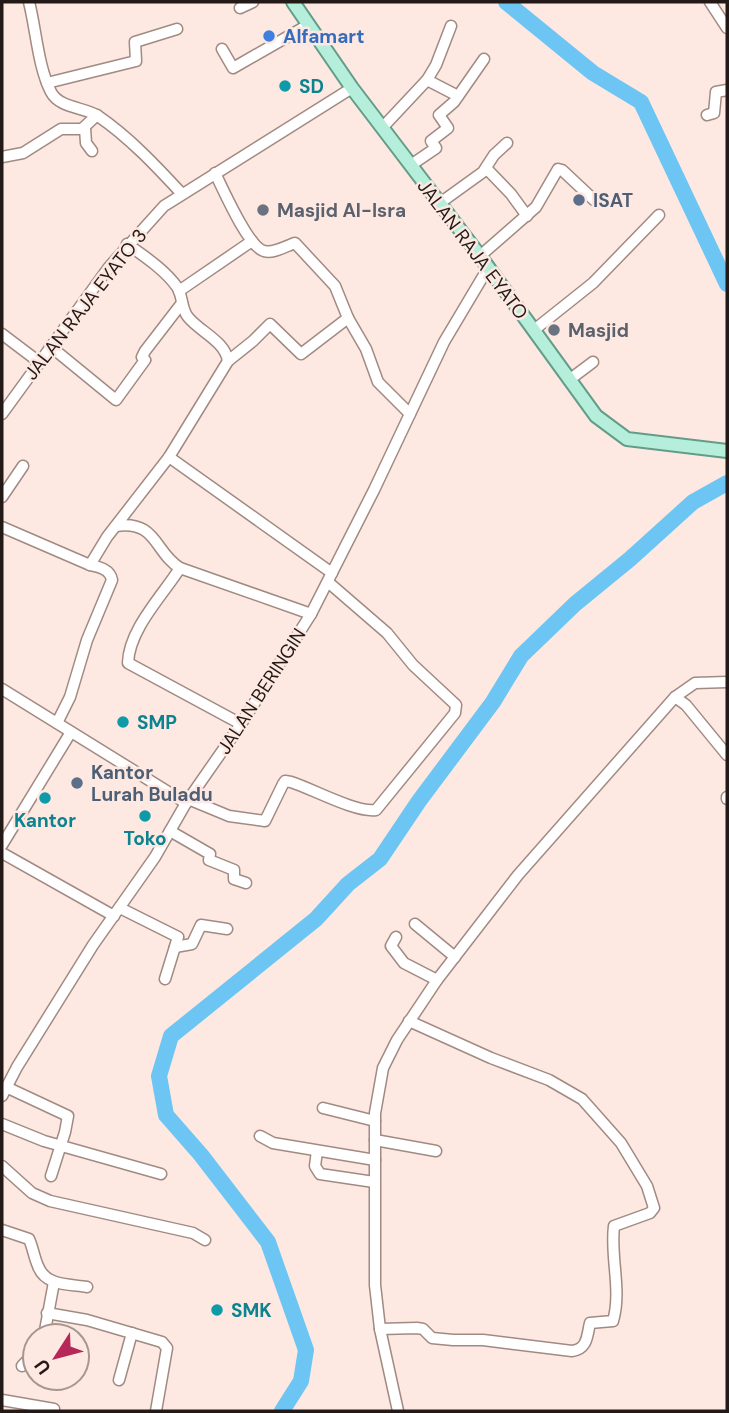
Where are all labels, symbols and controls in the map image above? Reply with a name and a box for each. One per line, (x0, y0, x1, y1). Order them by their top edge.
place label: Alfamart (283, 24, 364, 49)
marker: Alfamart (261, 28, 277, 44)
place label: SD (299, 74, 324, 99)
marker: SD (277, 78, 293, 94)
street label: JALAN RAJA EYATO (412, 174, 533, 324)
place label: ISAT (593, 188, 633, 213)
marker: ISAT (571, 192, 587, 208)
place label: Masjid Al-Isra (277, 198, 406, 223)
marker: Masjid Al-Isra (255, 202, 271, 218)
street label: JALAN RAJA EYATO 3 (18, 224, 152, 385)
place label: Masjid (568, 318, 629, 343)
marker: Masjid (546, 322, 562, 338)
street label: JALAN BERINGIN (211, 623, 312, 759)
place label: SMP (137, 710, 177, 735)
marker: SMP (115, 714, 131, 730)
place label: Kantor Lurah Buladu (91, 760, 213, 807)
marker: Kantor Lurah Buladu (69, 775, 85, 791)
marker: Kantor (37, 790, 53, 806)
place label: Kantor (14, 808, 76, 833)
marker: Toko (137, 808, 153, 824)
place label: Toko (124, 826, 167, 851)
place label: SMK (231, 1298, 272, 1323)
marker: SMK (209, 1302, 225, 1318)
north arrow (21, 1322, 91, 1392)
text: U (29, 1354, 57, 1379)

